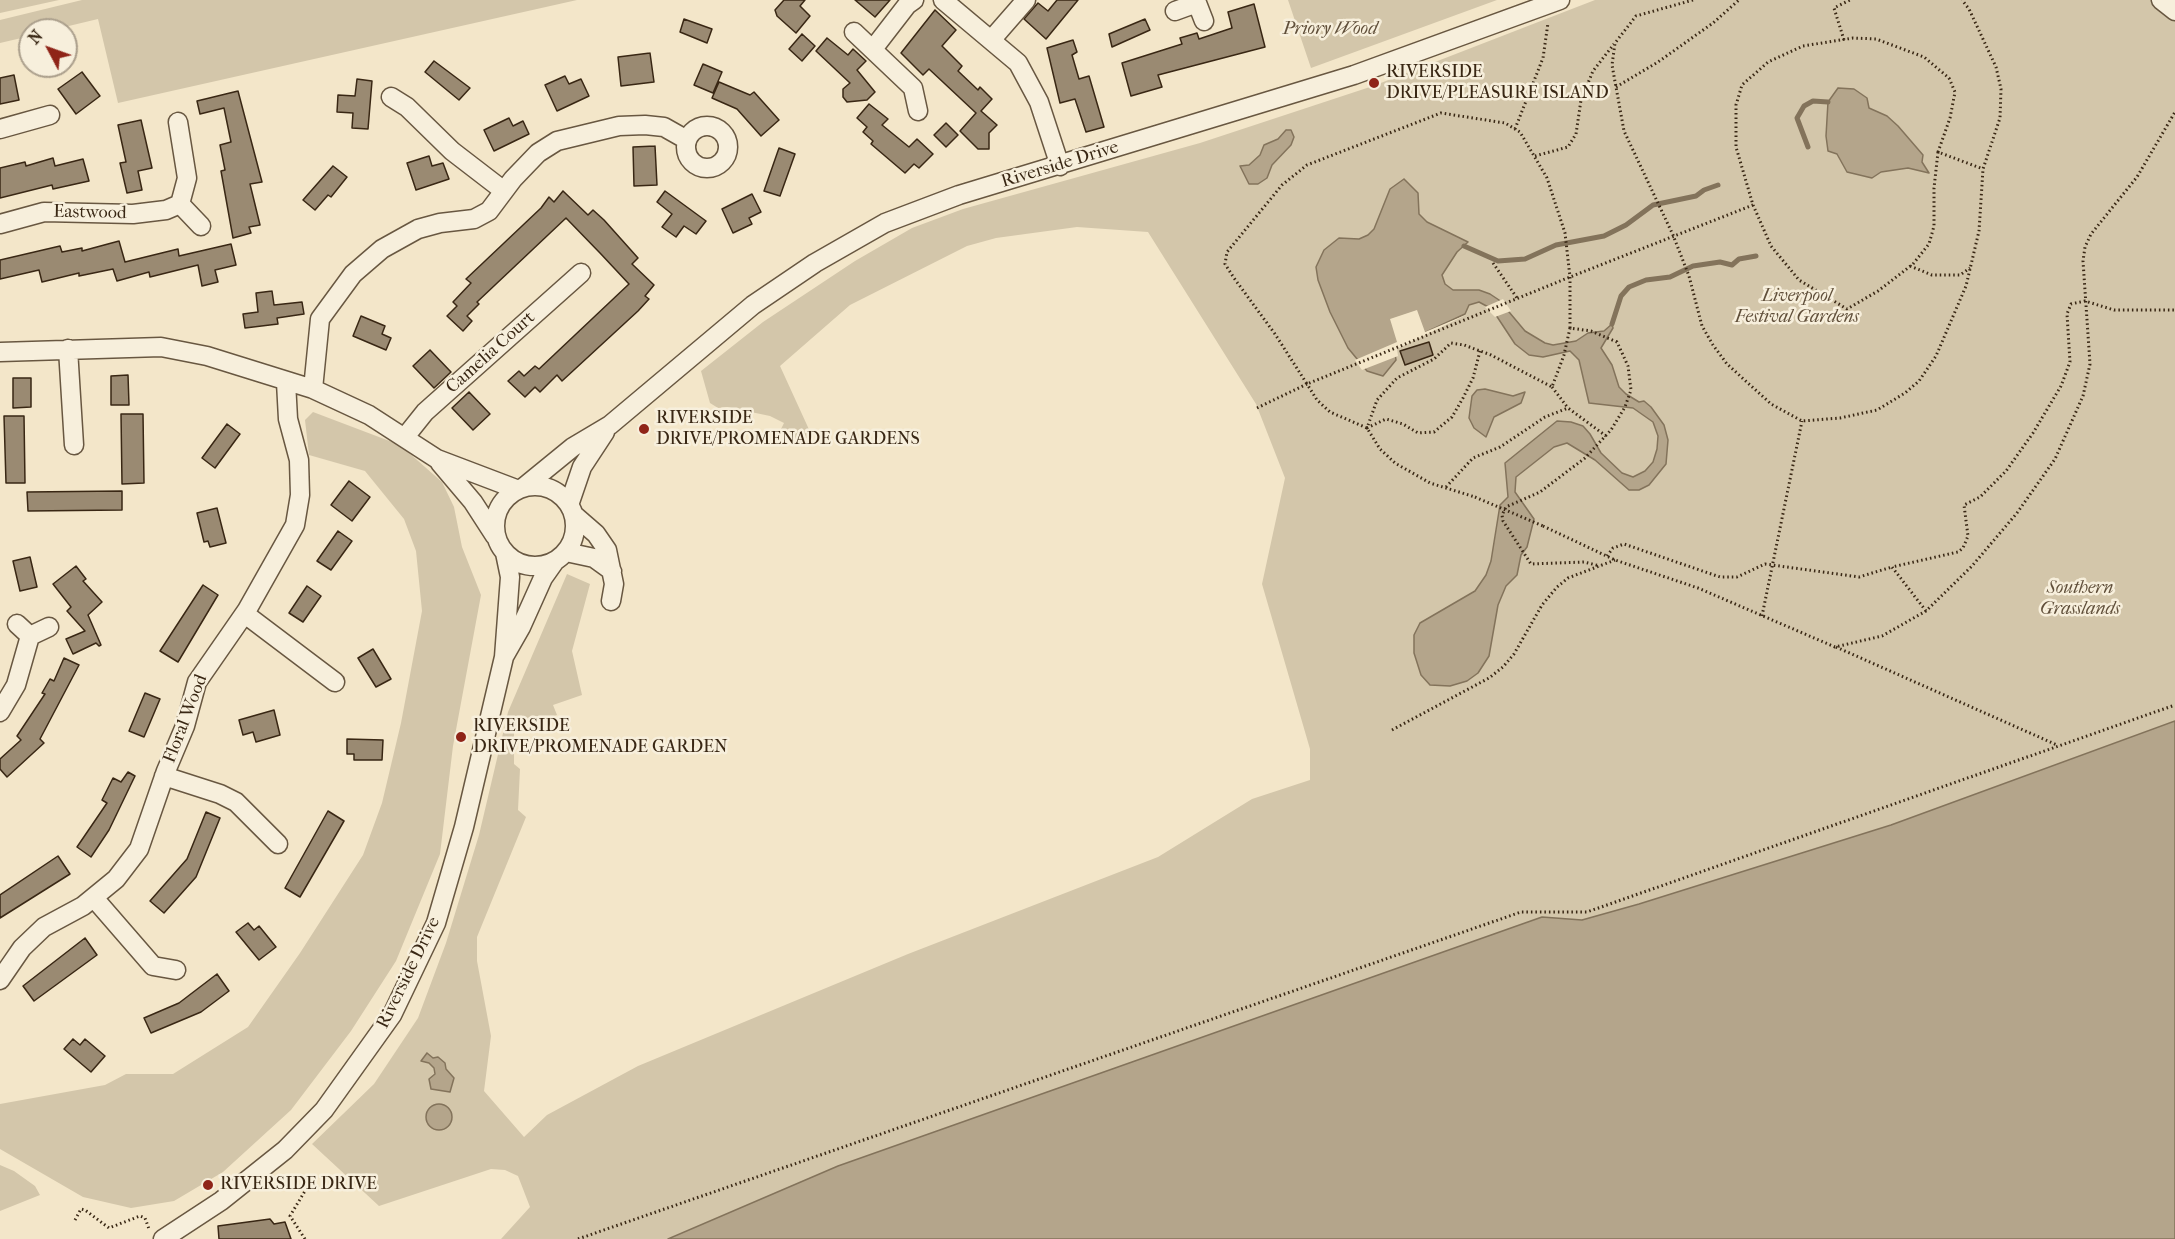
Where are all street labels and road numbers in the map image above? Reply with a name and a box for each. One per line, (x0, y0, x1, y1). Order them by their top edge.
street label: Riverside Drive (999, 137, 1121, 193)
street label: Eastwood (53, 202, 127, 224)
street label: Camelia Court (442, 307, 540, 399)
street label: Floral Wood (159, 672, 213, 766)
street label: Riverside Drive (373, 914, 445, 1032)

